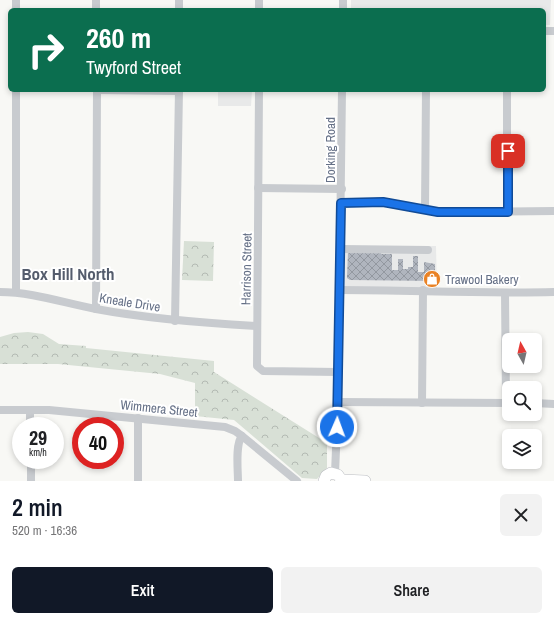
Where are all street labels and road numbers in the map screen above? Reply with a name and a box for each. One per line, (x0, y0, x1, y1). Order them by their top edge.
street label: Dorking Road (322, 117, 339, 183)
street label: Harrison Street (237, 233, 256, 305)
street label: Kneale Drive (98, 289, 162, 316)
street label: Wimmera Street (119, 396, 198, 421)

